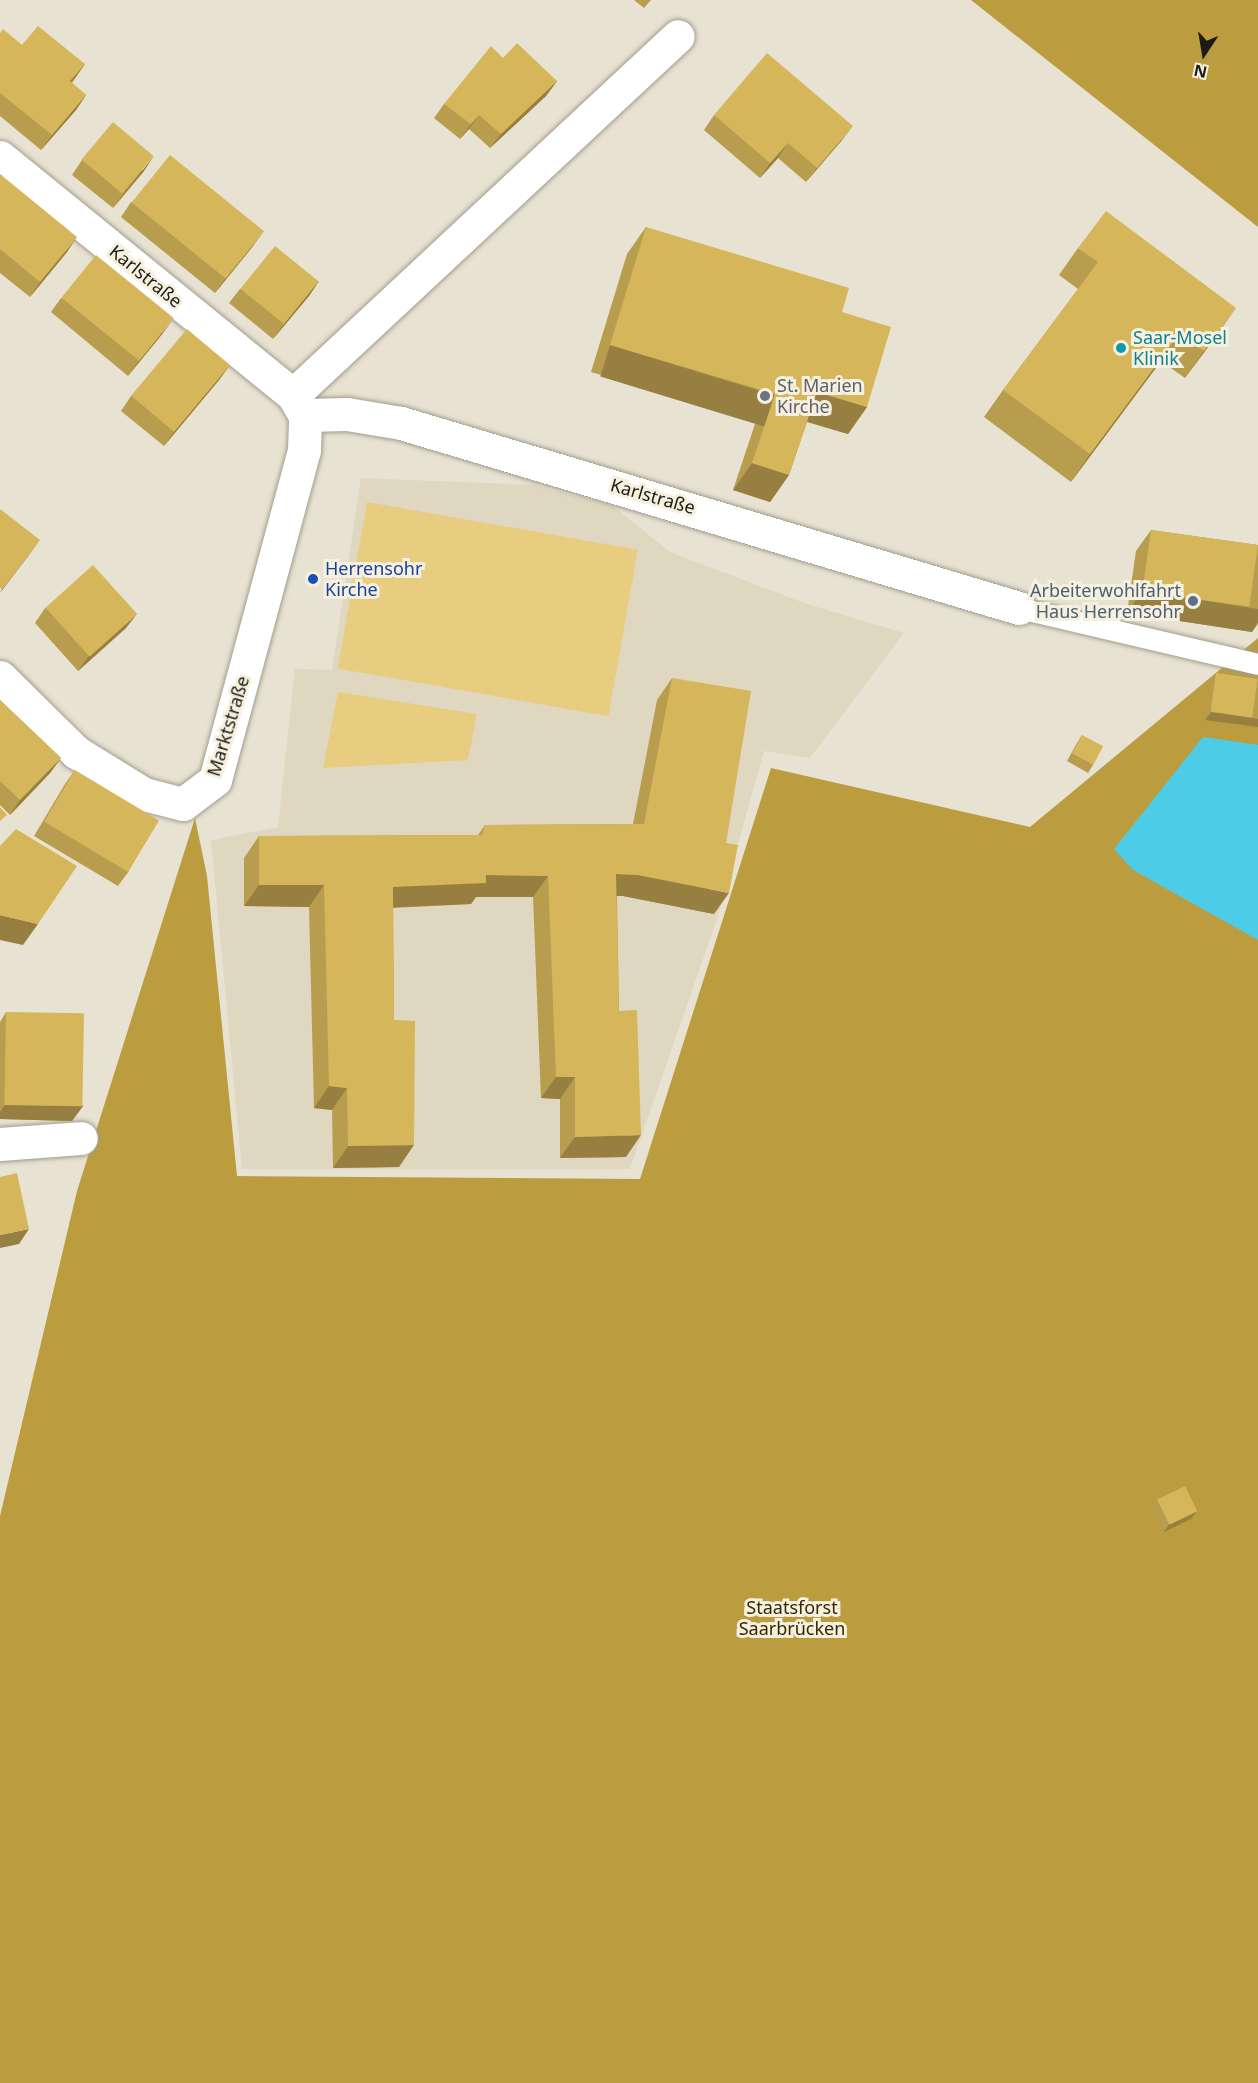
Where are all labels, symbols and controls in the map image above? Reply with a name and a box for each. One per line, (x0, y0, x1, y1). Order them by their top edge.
north arrow (1174, 24, 1234, 84)
text: N (1192, 59, 1209, 84)
street label: Karlstraße (105, 240, 187, 312)
place label: Saar-Mosel Klinik (1133, 327, 1227, 370)
marker: Saar-Mosel Klinik (1114, 341, 1128, 355)
place label: St. Marien Kirche (777, 375, 863, 418)
marker: St. Marien Kirche (758, 389, 772, 403)
street label: Karlstraße (608, 474, 698, 518)
place label: Herrensohr Kirche (325, 558, 422, 600)
marker: Herrensohr Kirche (306, 572, 320, 586)
place label: Arbeiterwohlfahrt Haus Herrensohr (1030, 580, 1181, 622)
marker: Arbeiterwohlfahrt Haus Herrensohr (1186, 594, 1200, 608)
street label: Marktstraße (203, 673, 253, 779)
park label: Staatsforst Saarbrücken (739, 1597, 845, 1640)

